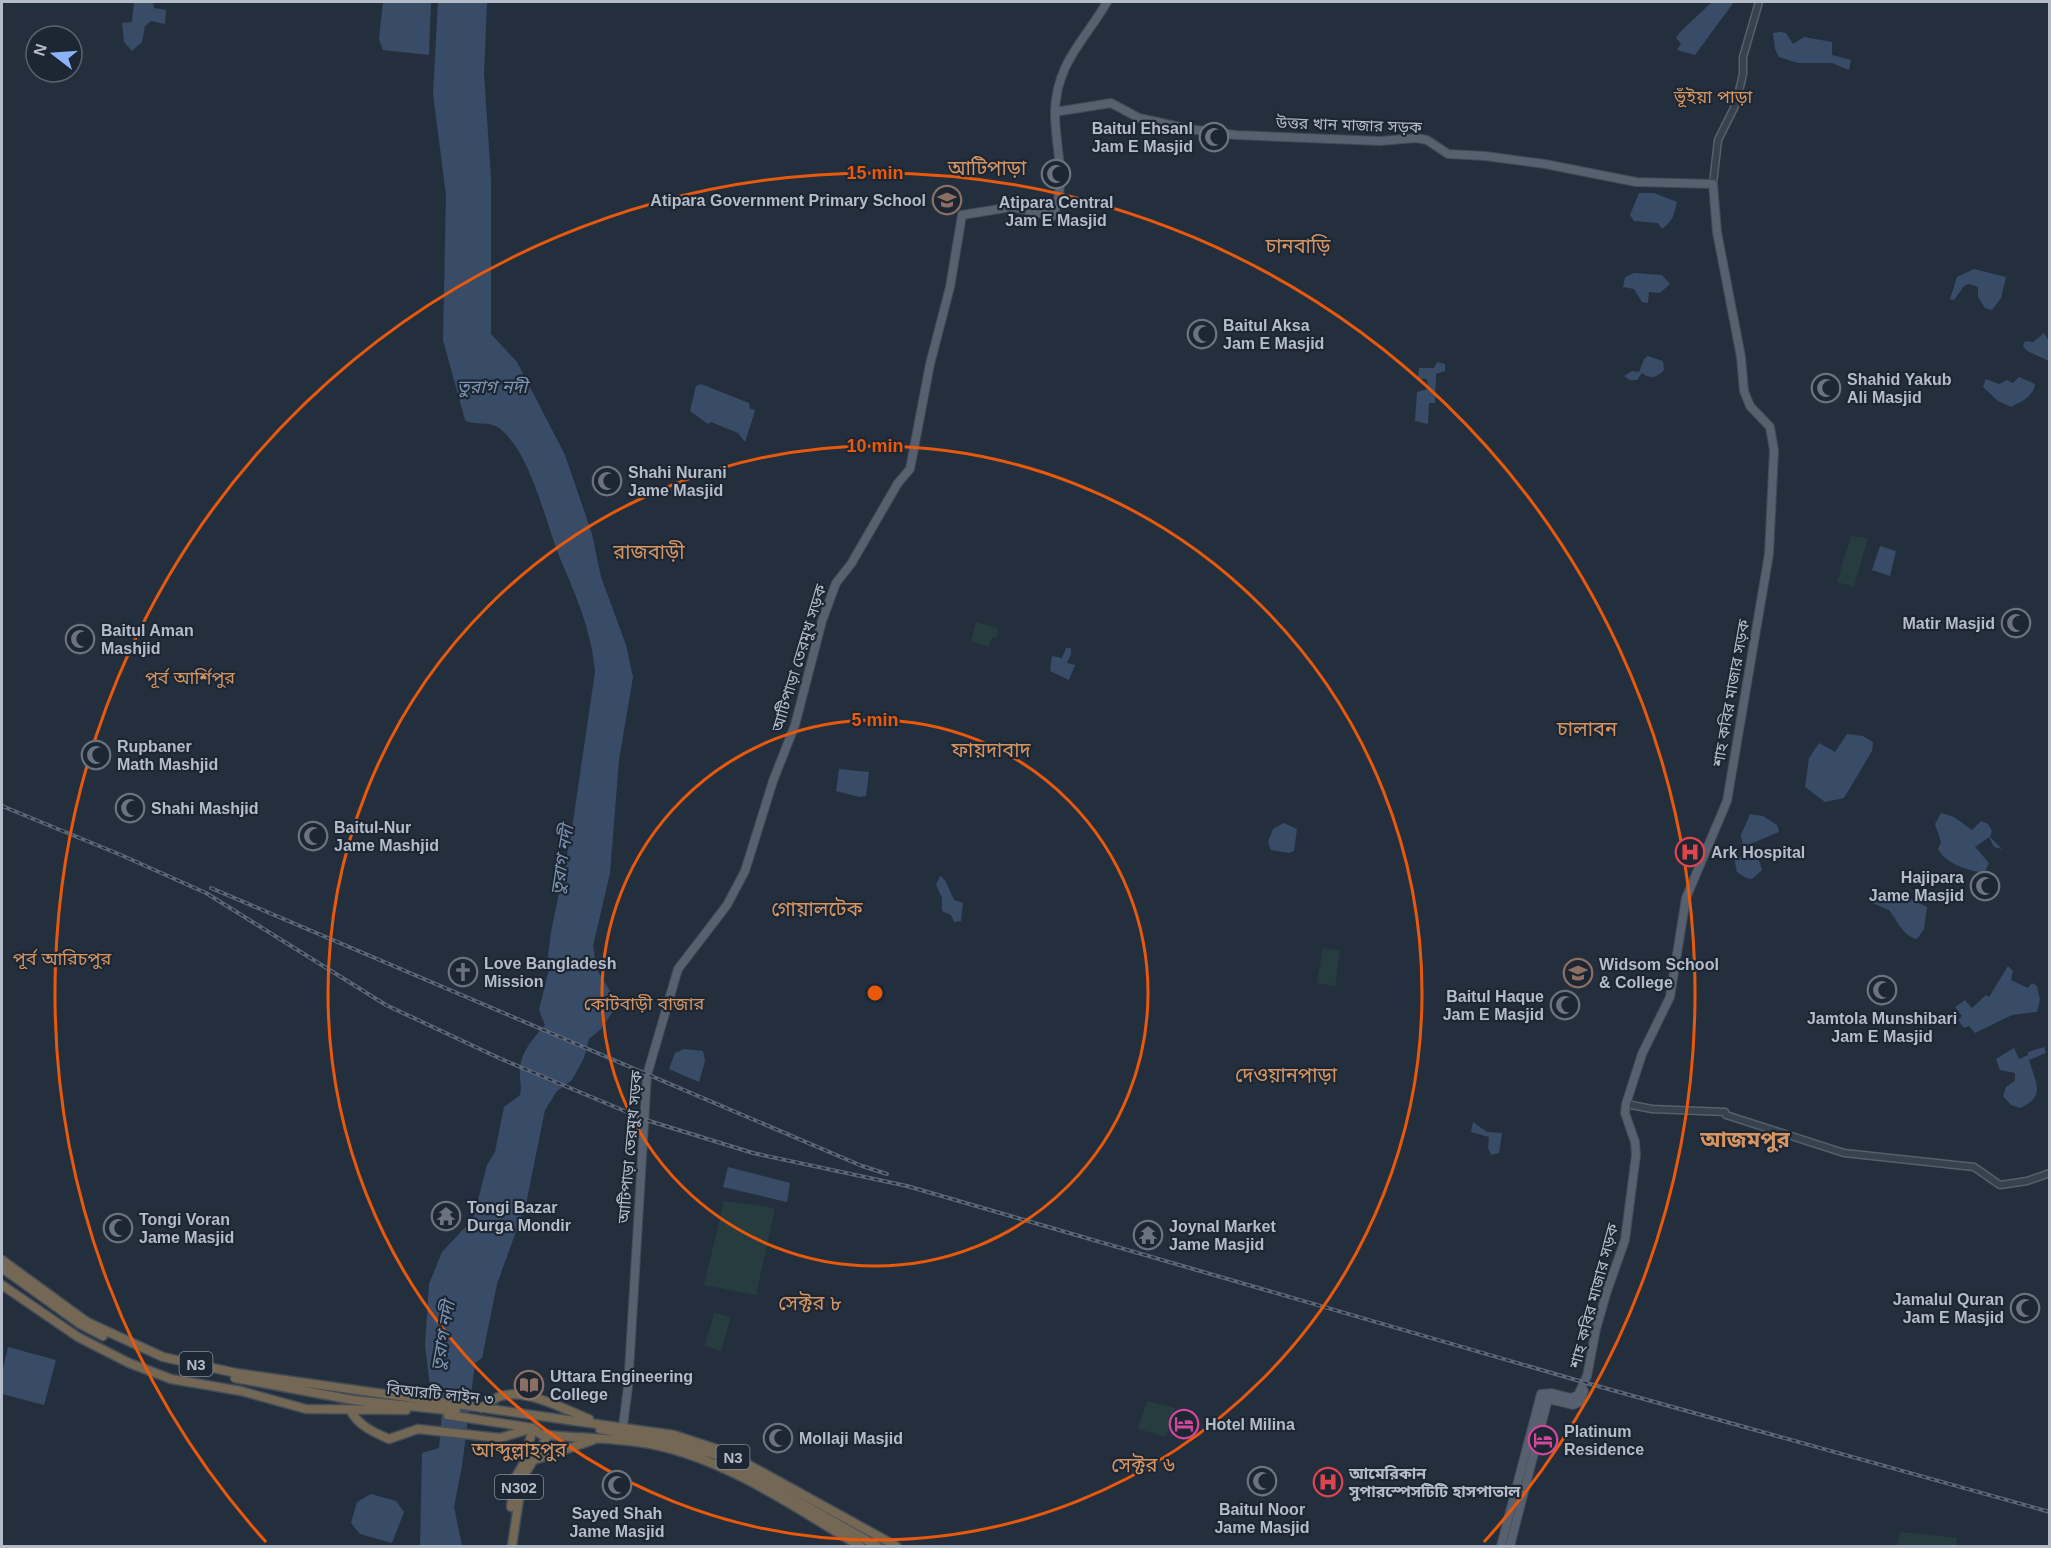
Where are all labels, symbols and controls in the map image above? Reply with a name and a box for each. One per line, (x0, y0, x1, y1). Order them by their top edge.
north arrow (24, 24, 84, 84)
text: N (30, 42, 50, 58)
district label: ভূঁইয়া পাড়া (1673, 87, 1752, 108)
street label: উত্তর খান মাজার সড়ক (1275, 113, 1423, 136)
place label: Baitul Ehsanl Jam E Masjid (1092, 120, 1193, 155)
mosque icon: Baitul Ehsanl Jam E Masjid (1198, 121, 1230, 153)
district label: আটিপাড়া (947, 156, 1027, 179)
mosque icon: Atipara Central Jam E Masjid (1040, 158, 1072, 190)
text: 15 min (846, 163, 904, 183)
school or university icon: Atipara Government Primary School (931, 184, 963, 216)
place label: Atipara Government Primary School (650, 192, 926, 209)
place label: Atipara Central Jam E Masjid (999, 194, 1113, 229)
district label: চানবাড়ি (1265, 234, 1331, 257)
place label: Baitul Aksa Jam E Masjid (1223, 317, 1324, 352)
mosque icon: Baitul Aksa Jam E Masjid (1186, 318, 1218, 350)
place label: Shahid Yakub Ali Masjid (1847, 371, 1952, 406)
mosque icon: Shahid Yakub Ali Masjid (1810, 372, 1842, 404)
water label: তুরাগ নদী (457, 376, 530, 398)
text: 10 min (846, 436, 904, 456)
place label: Shahi Nurani Jame Masjid (628, 464, 727, 499)
mosque icon: Shahi Nurani Jame Masjid (591, 465, 623, 497)
district label: রাজবাড়ী (612, 540, 685, 563)
street label: আটিপাড়া তেরমুখ সড়ক (767, 581, 831, 735)
mosque icon: Matir Masjid (2000, 607, 2032, 639)
place label: Matir Masjid (1903, 615, 1995, 632)
street label: শাহ কবির মাজার সড়ক (1709, 617, 1753, 769)
place label: Baitul Aman Mashjid (101, 622, 194, 657)
mosque icon: Baitul Aman Mashjid (64, 623, 96, 655)
district label: পূর্ব আর্শিপুর (145, 667, 235, 689)
text: 5 min (851, 710, 899, 730)
district label: চালাবন (1556, 718, 1618, 740)
place label: Rupbaner Math Mashjid (117, 738, 218, 773)
mosque icon: Rupbaner Math Mashjid (80, 739, 112, 771)
district label: ফায়দাবাদ (950, 739, 1032, 761)
mosque icon: Shahi Mashjid (114, 792, 146, 824)
place label: Shahi Mashjid (151, 800, 259, 817)
place label: Baitul-Nur Jame Mashjid (334, 819, 439, 854)
mosque icon: Baitul-Nur Jame Mashjid (297, 820, 329, 852)
water label: তুরাগ নদী (546, 820, 579, 897)
hospital icon: Ark Hospital (1674, 836, 1706, 868)
place label: Ark Hospital (1711, 844, 1805, 861)
place label: Hajipara Jame Masjid (1869, 869, 1964, 904)
mosque icon: Hajipara Jame Masjid (1969, 870, 2001, 902)
district label: গোয়ালটেক (771, 897, 864, 920)
district label: পূর্ব আরিচপুর (13, 948, 111, 970)
place label: Love Bangladesh Mission (484, 955, 616, 990)
church icon: Love Bangladesh Mission (447, 956, 479, 988)
place label: Widsom School & College (1599, 956, 1719, 991)
school or university icon: Widsom School & College (1562, 957, 1594, 989)
mosque icon: Jamtola Munshibari Jam E Masjid (1866, 974, 1898, 1006)
centre of rings (865, 983, 885, 1003)
place label: Baitul Haque Jam E Masjid (1443, 988, 1544, 1023)
mosque icon: Baitul Haque Jam E Masjid (1549, 989, 1581, 1021)
district label: কোটবাড়ী বাজার (584, 994, 704, 1014)
place label: Jamtola Munshibari Jam E Masjid (1807, 1010, 1957, 1045)
district label: দেওয়ানপাড়া (1235, 1064, 1338, 1086)
street label: আটিপাড়া তেরমুখ সড়ক (614, 1069, 646, 1225)
district label: আজমপুর (1699, 1127, 1791, 1153)
place label: Tongi Bazar Durga Mondir (467, 1199, 571, 1234)
temple icon: Tongi Bazar Durga Mondir (430, 1200, 462, 1232)
place label: Tongi Voran Jame Masjid (139, 1211, 234, 1246)
mosque icon: Tongi Voran Jame Masjid (102, 1212, 134, 1244)
place label: Joynal Market Jame Masjid (1169, 1218, 1276, 1253)
temple icon: Joynal Market Jame Masjid (1132, 1219, 1164, 1251)
street label: শাহ কবির মাজার সড়ক (1565, 1220, 1622, 1371)
district label: সেক্টর ৮ (778, 1291, 842, 1314)
place label: Jamalul Quran Jam E Masjid (1893, 1291, 2004, 1326)
mosque icon: Jamalul Quran Jam E Masjid (2009, 1292, 2041, 1324)
water label: তুরাগ নদী (426, 1296, 460, 1373)
road number: N3 (180, 1352, 212, 1376)
place label: Uttara Engineering College (550, 1368, 693, 1403)
library icon: Uttara Engineering College (513, 1369, 545, 1401)
street label: বিআরটি লাইন ৩ (385, 1379, 495, 1408)
hotel icon: Hotel Milina (1168, 1408, 1200, 1440)
place label: Hotel Milina (1205, 1416, 1295, 1433)
mosque icon: Mollaji Masjid (762, 1422, 794, 1454)
place label: Platinum Residence (1564, 1423, 1644, 1458)
hotel icon: Platinum Residence (1527, 1424, 1559, 1456)
place label: Mollaji Masjid (799, 1430, 903, 1447)
district label: আব্দুল্লাহপুর (470, 1439, 568, 1462)
road number: N3 (716, 1445, 750, 1469)
district label: সেক্টর ৬ (1111, 1453, 1175, 1476)
mosque icon: Baitul Noor Jame Masjid (1246, 1465, 1278, 1497)
place label: আমেরিকান সুপারস্পেসটিটি হাসপাতাল (1348, 1465, 1521, 1502)
hospital icon: আমেরিকান সুপারস্পেসটিটি হাসপাতাল (1312, 1466, 1344, 1498)
mosque icon: Sayed Shah Jame Masjid (601, 1469, 633, 1501)
road number: N302 (495, 1475, 543, 1499)
place label: Baitul Noor Jame Masjid (1214, 1501, 1310, 1536)
place label: Sayed Shah Jame Masjid (569, 1505, 665, 1540)

